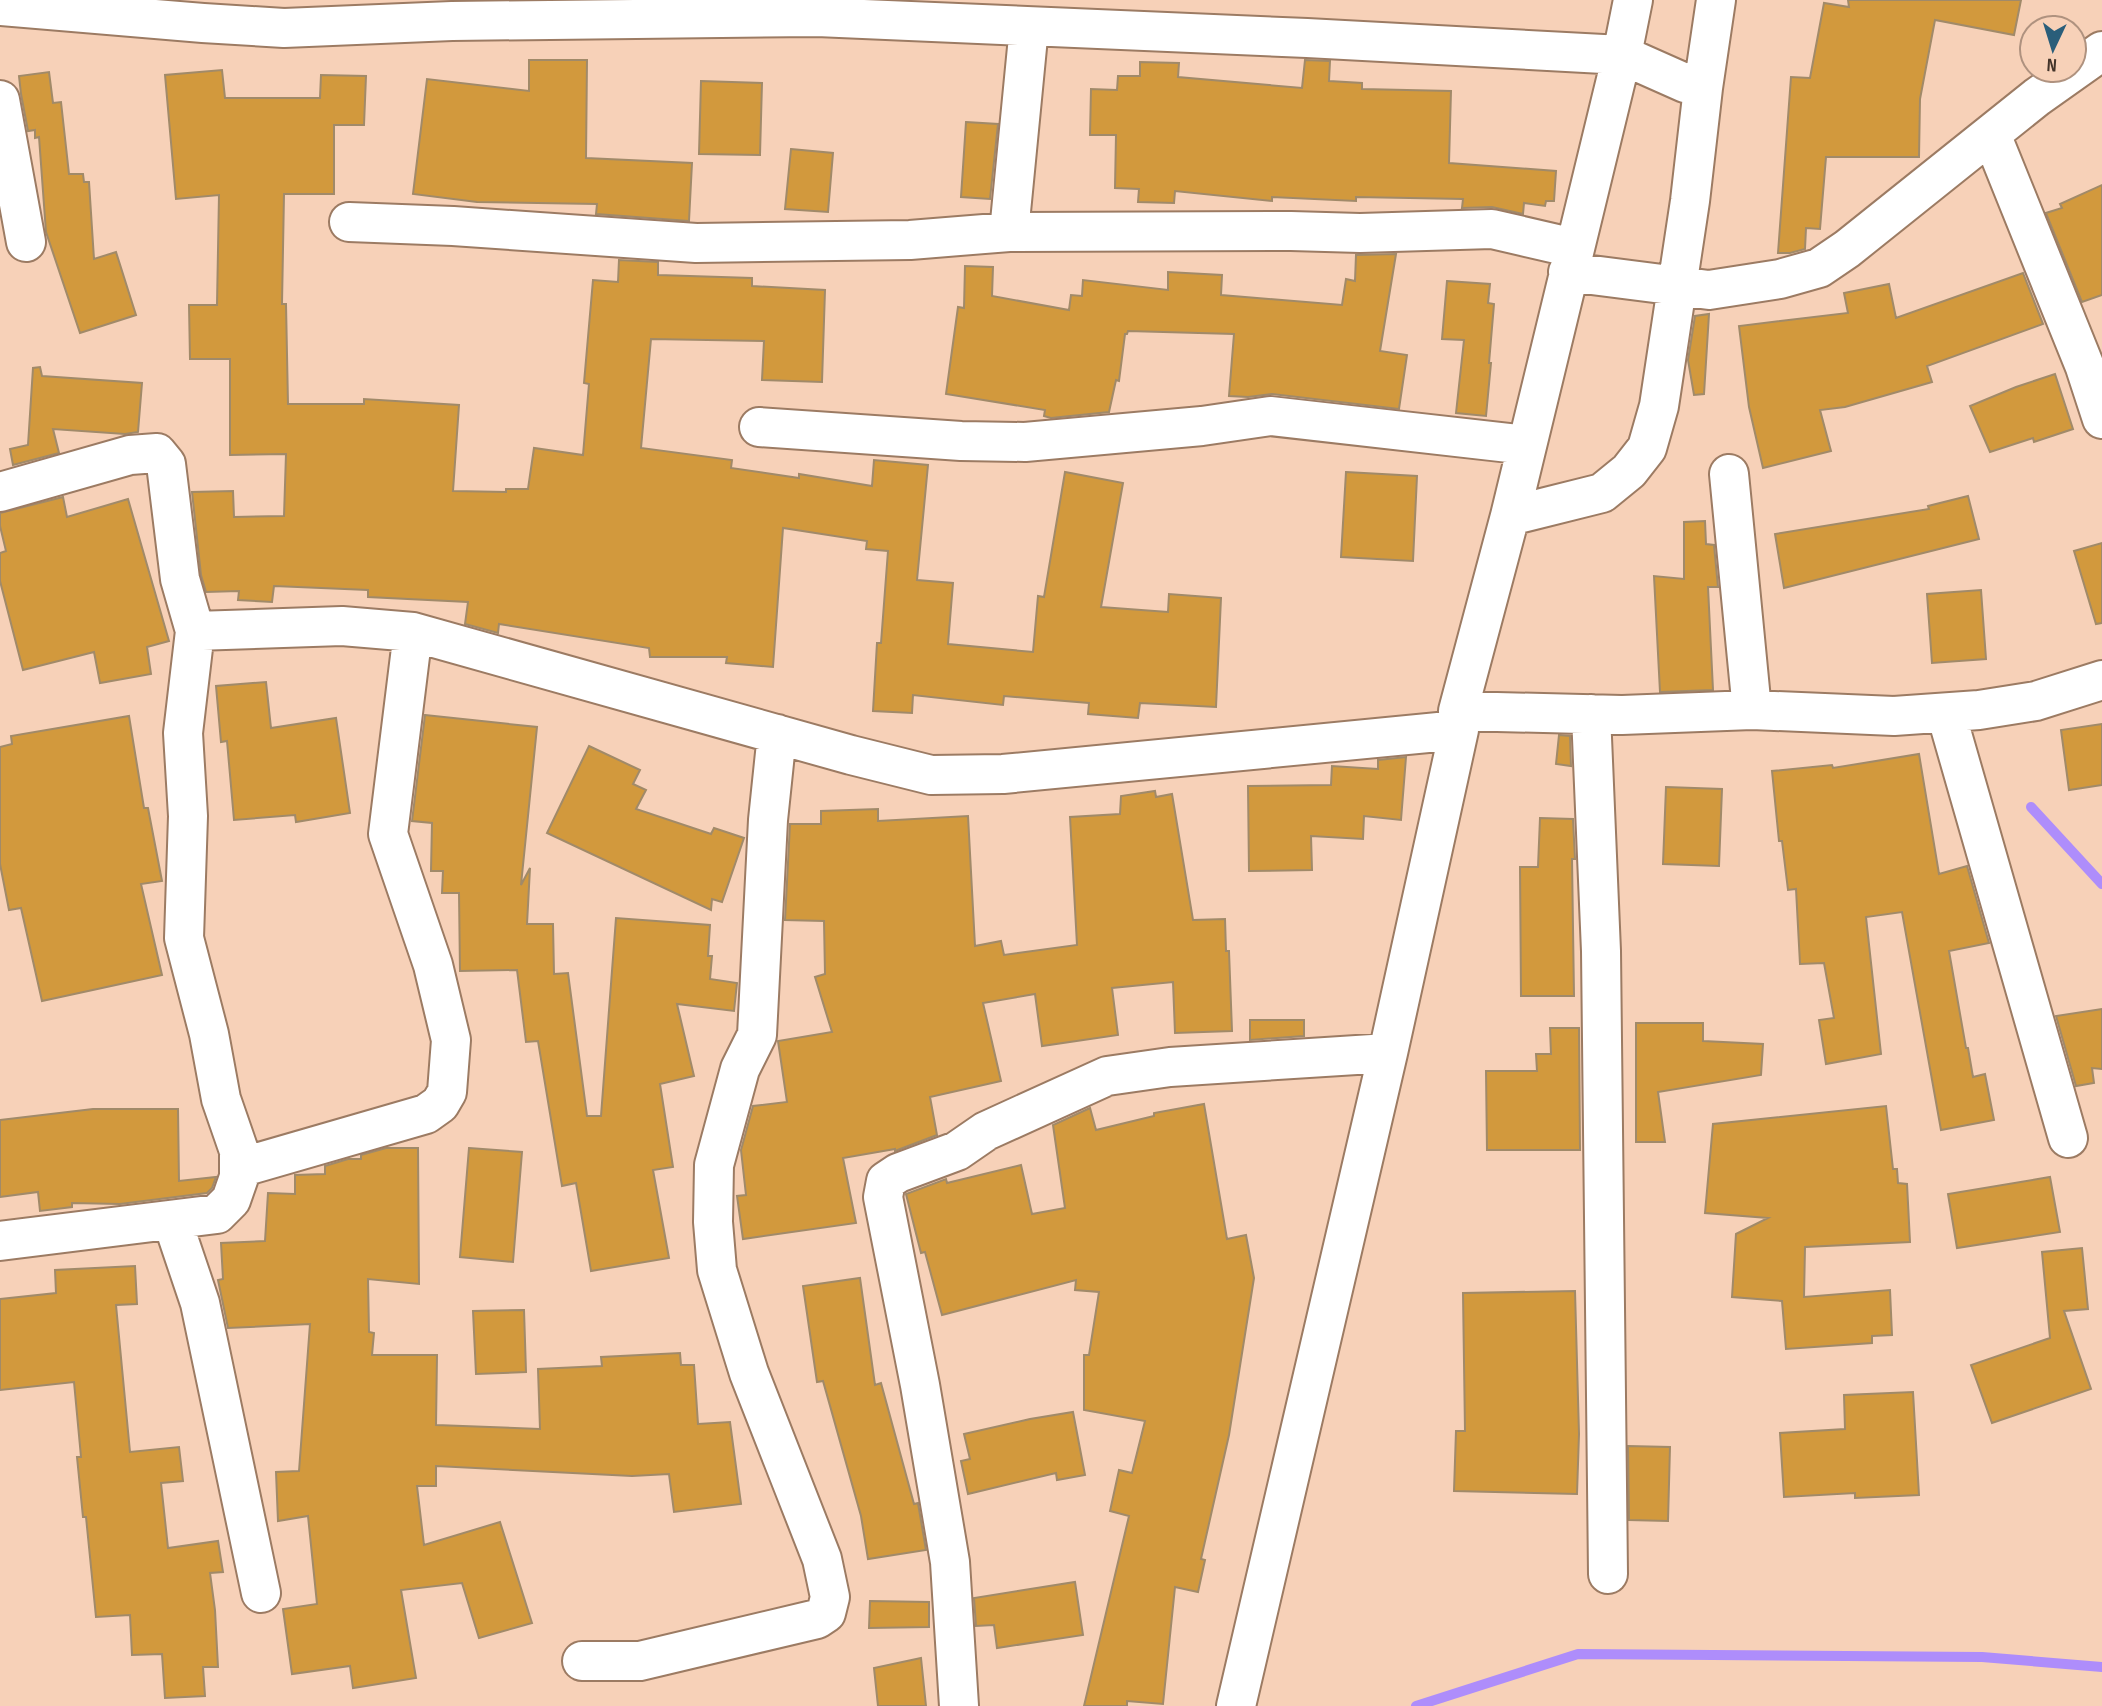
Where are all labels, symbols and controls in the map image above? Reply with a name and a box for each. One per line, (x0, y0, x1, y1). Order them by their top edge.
north arrow (2018, 14, 2088, 84)
text: N (2046, 53, 2058, 76)

